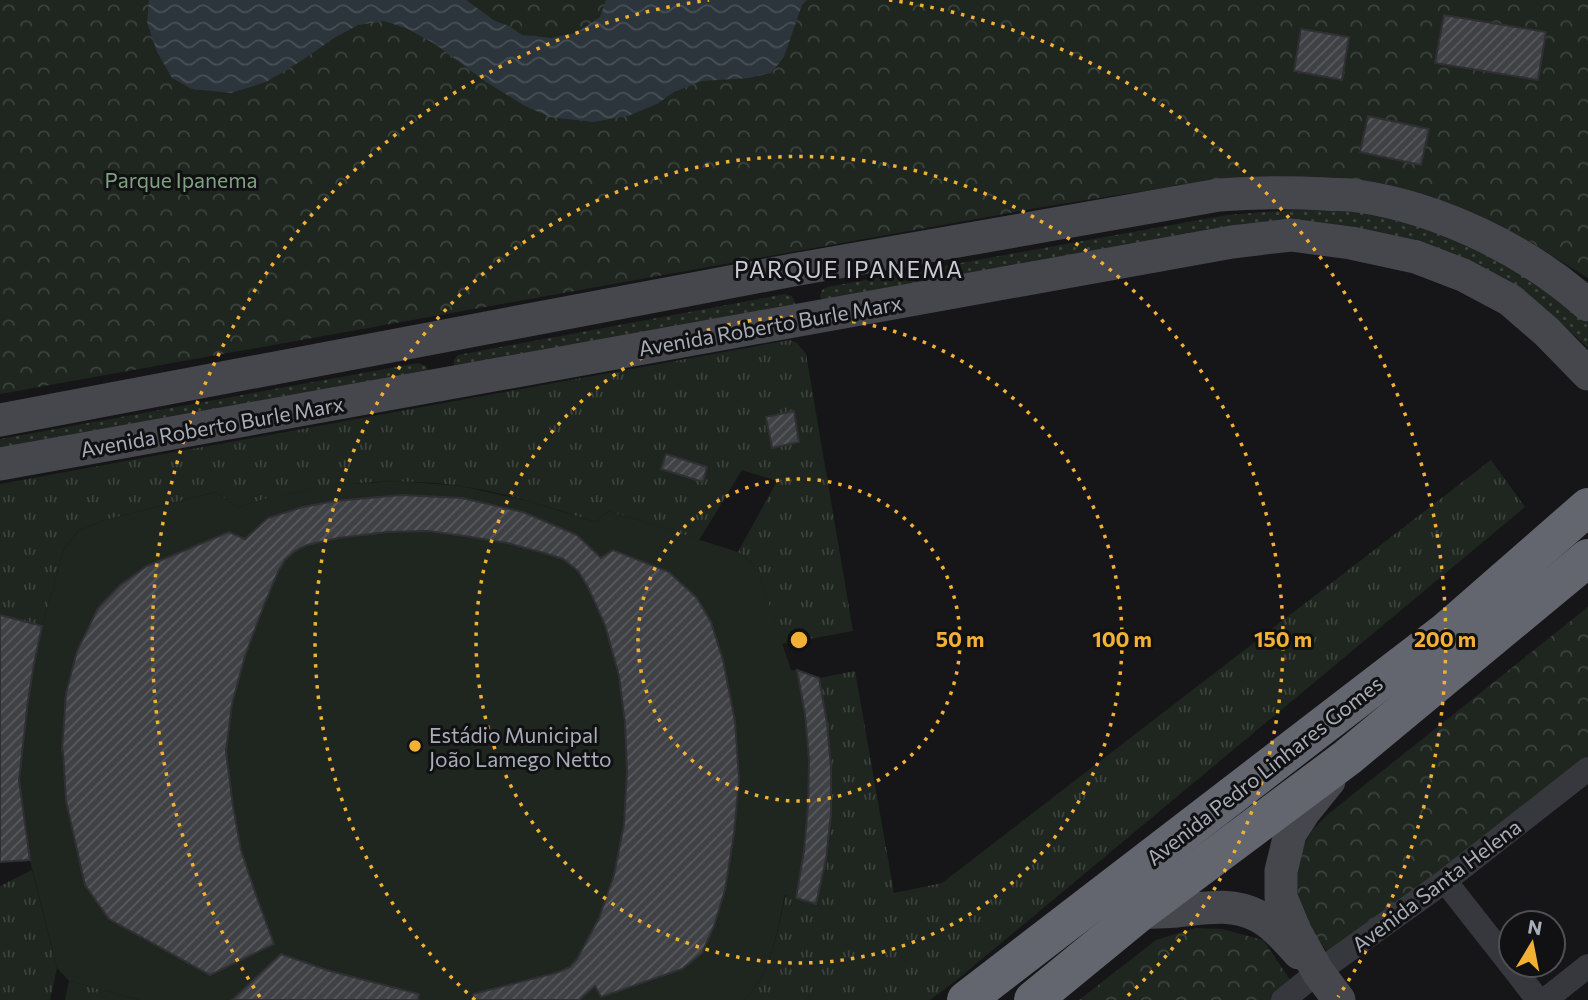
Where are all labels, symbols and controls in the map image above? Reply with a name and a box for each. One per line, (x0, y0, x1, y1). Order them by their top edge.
park label: Parque Ipanema (105, 167, 257, 192)
district label: PARQUE IPANEMA (734, 255, 964, 283)
street label: Avenida Roberto Burle Marx (636, 289, 904, 361)
street label: Avenida Roberto Burle Marx (78, 390, 346, 462)
text: 50 m (936, 626, 984, 651)
text: 100 m (1092, 626, 1152, 651)
text: 150 m (1254, 626, 1312, 651)
text: 200 m (1414, 626, 1476, 651)
centre of rings (787, 628, 811, 652)
street label: Avenida Pedro Linhares Gomes (1141, 670, 1387, 870)
place label: Estádio Municipal João Lamego Netto (429, 722, 612, 771)
marker: Estádio Municipal João Lamego Netto (407, 738, 423, 754)
street label: Avenida Santa Helena (1347, 813, 1525, 957)
north arrow (1497, 909, 1567, 979)
text: N (1526, 914, 1544, 939)

